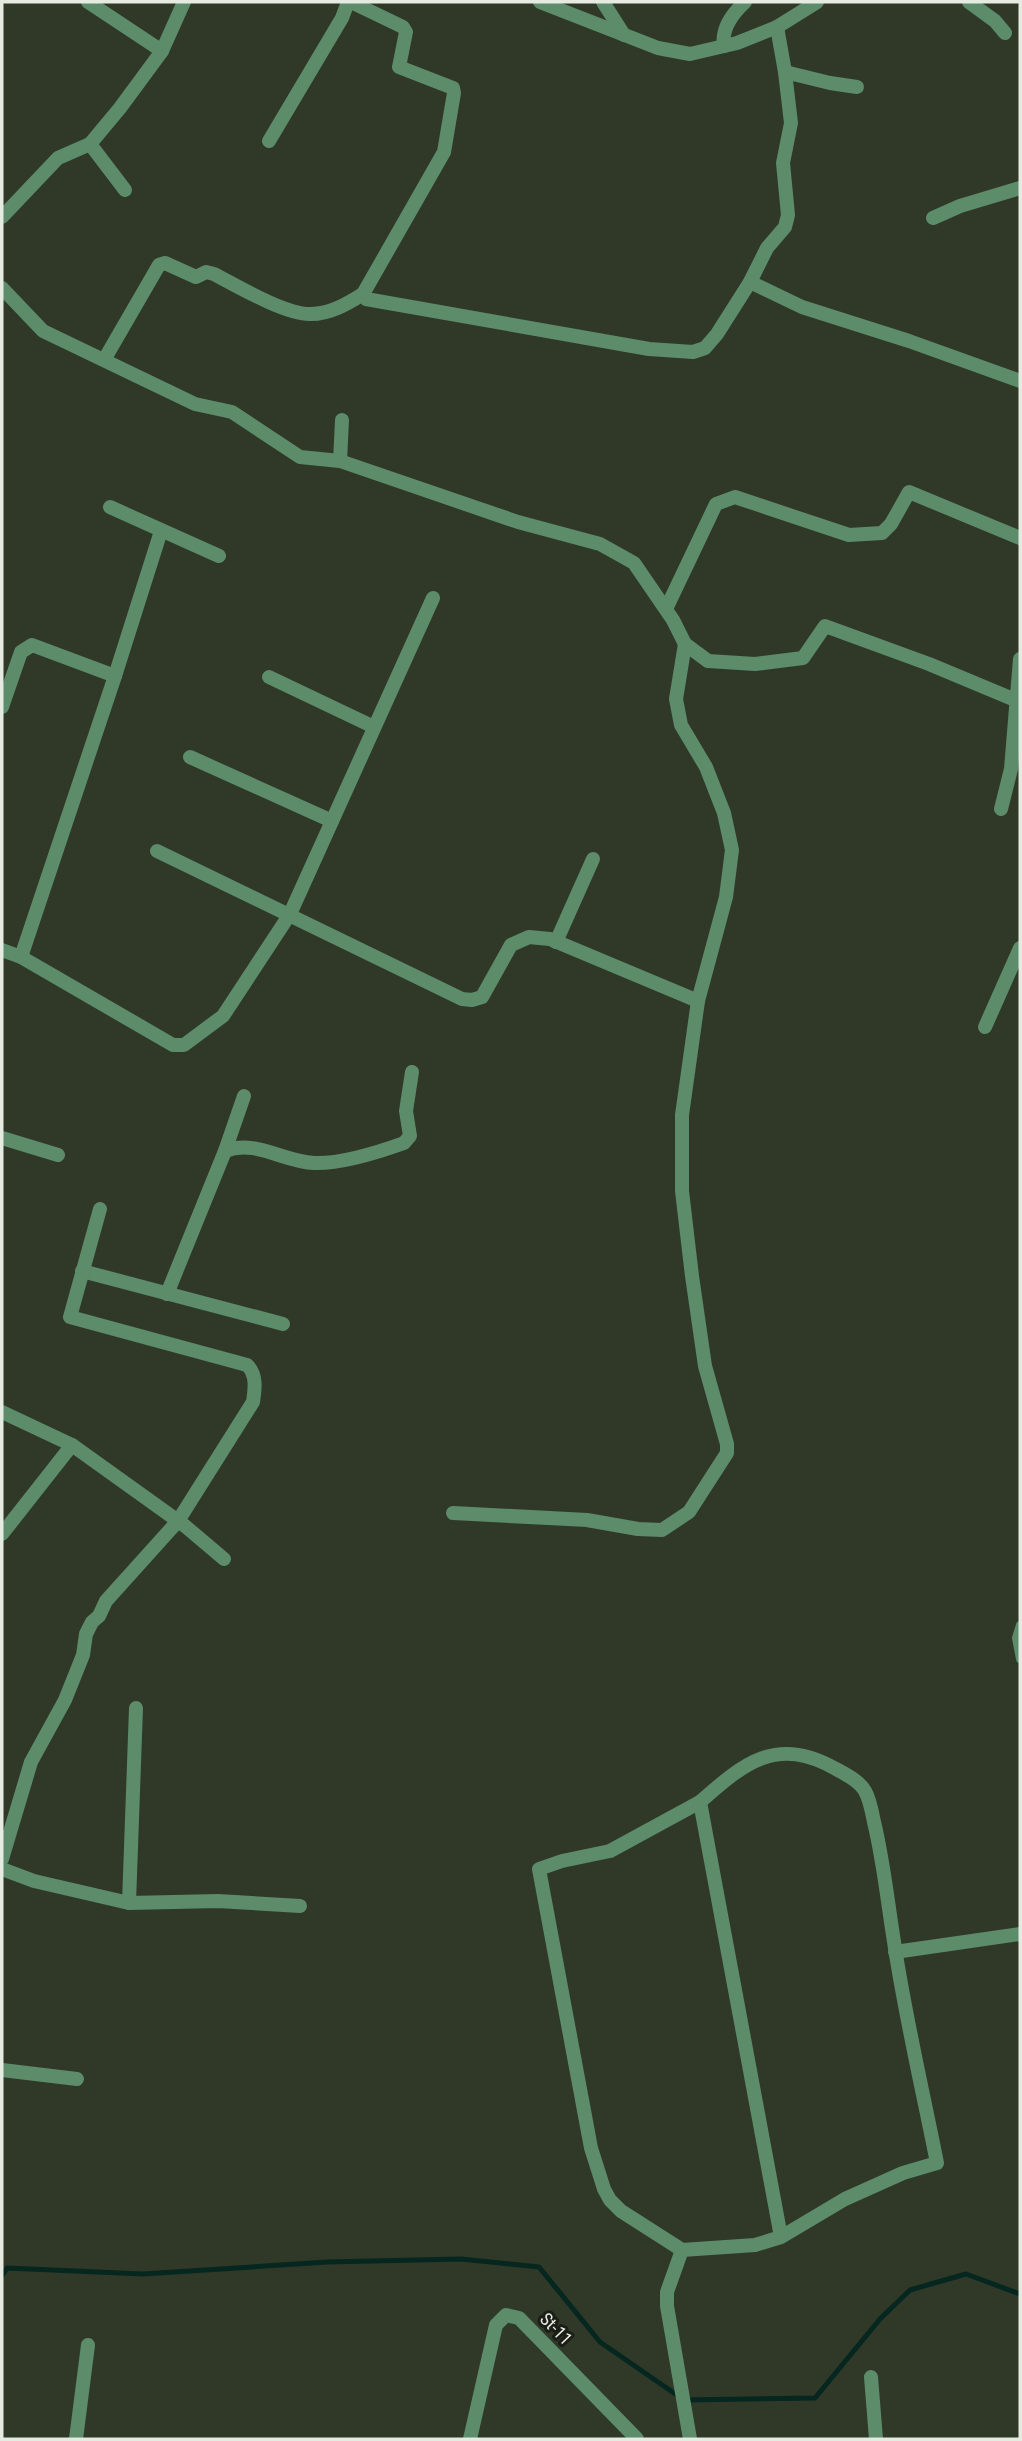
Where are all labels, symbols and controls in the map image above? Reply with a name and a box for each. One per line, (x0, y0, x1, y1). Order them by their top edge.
street label: St-11 (536, 2308, 577, 2349)

